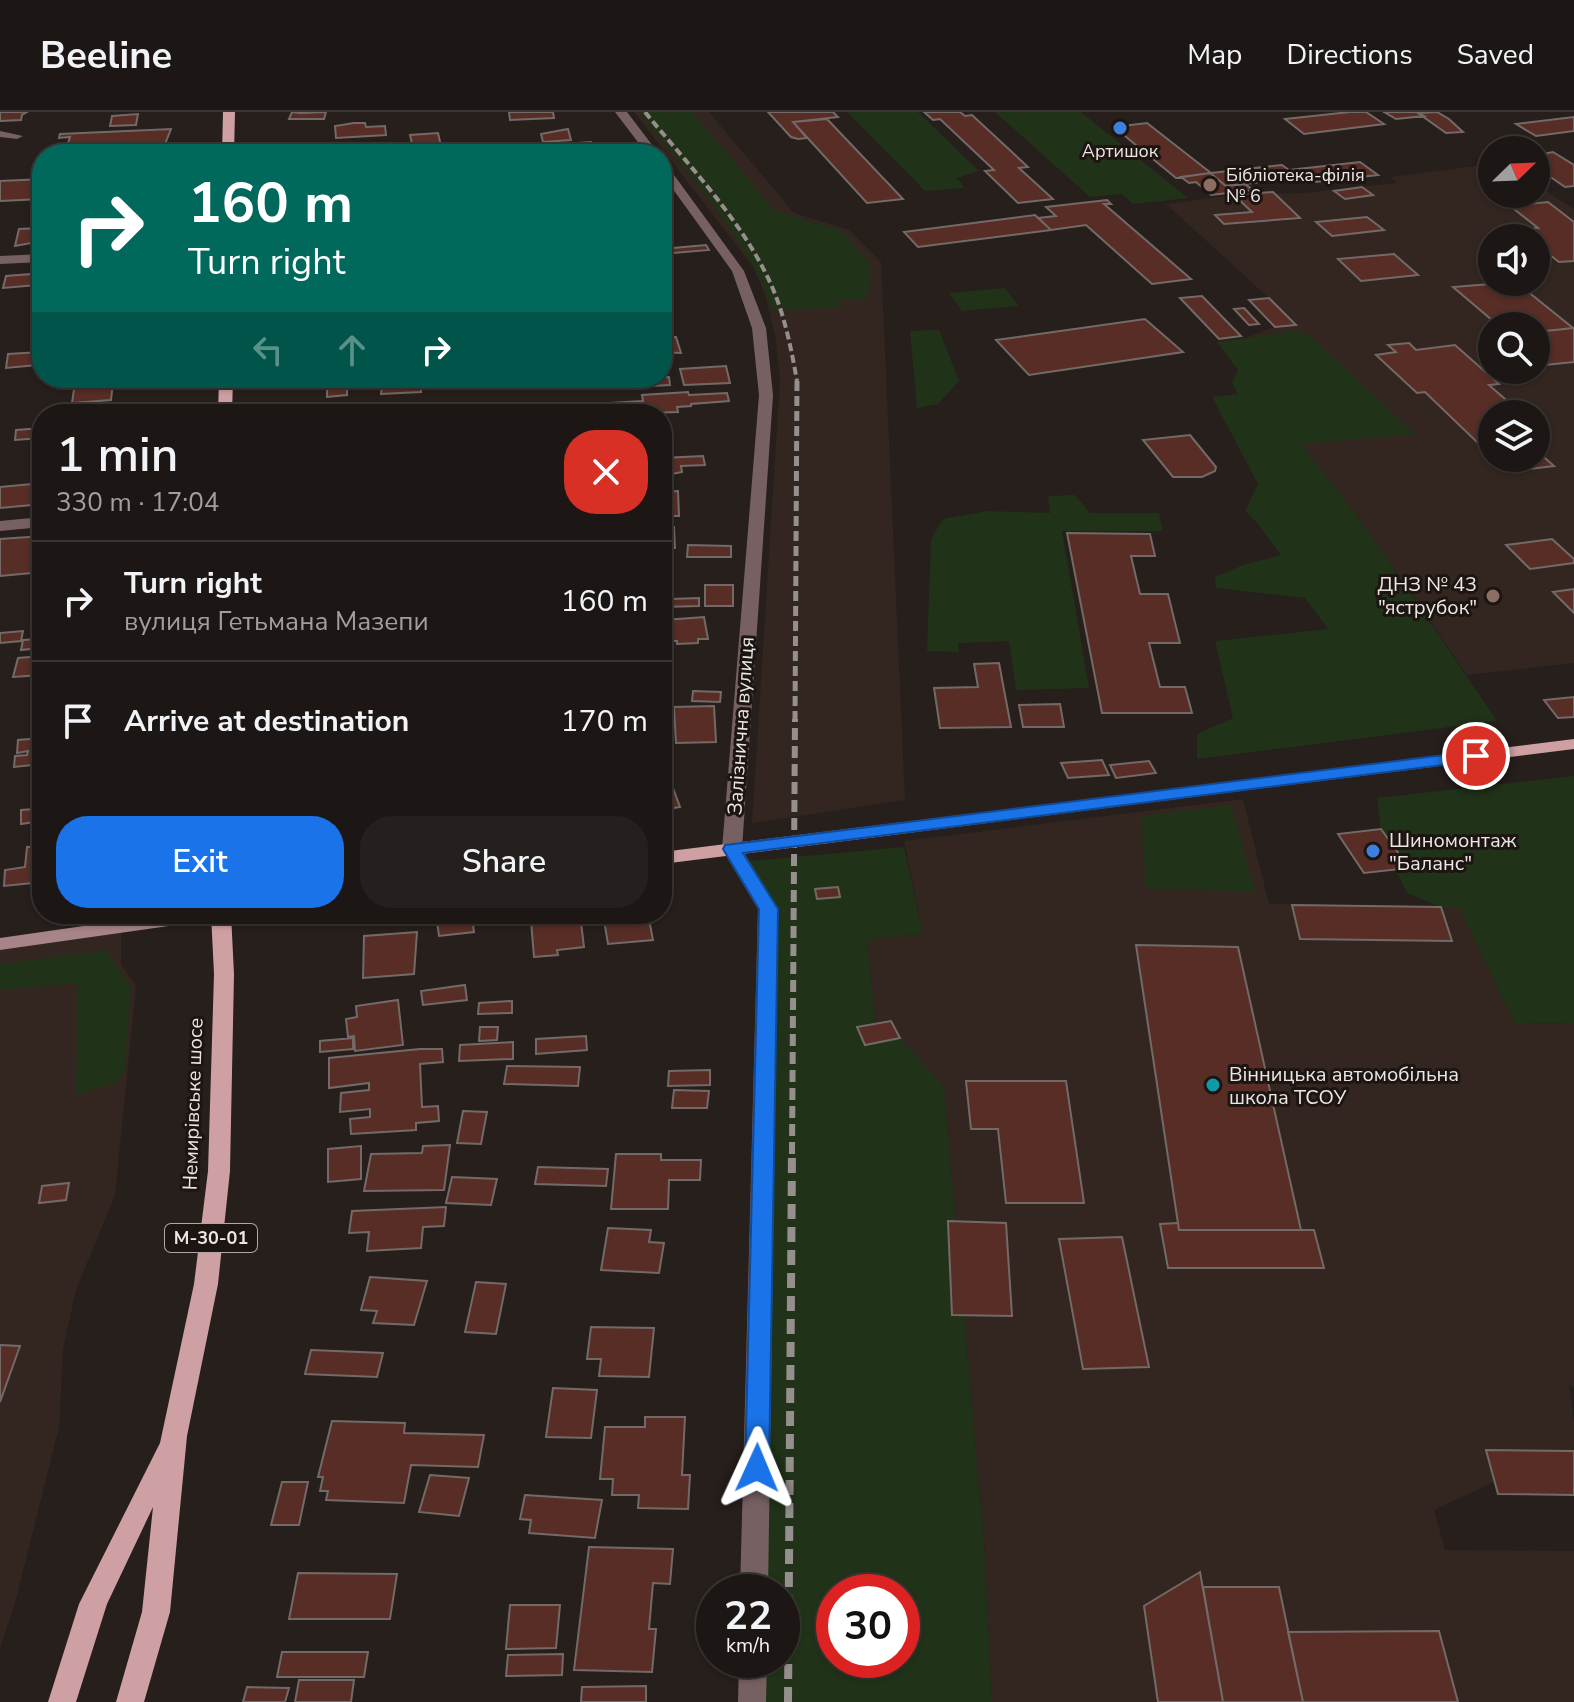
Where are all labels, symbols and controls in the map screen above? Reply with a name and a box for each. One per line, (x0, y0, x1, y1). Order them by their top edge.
text: Beeline (40, 30, 172, 81)
text: Map (1187, 36, 1242, 74)
text: Directions (1286, 36, 1413, 74)
text: Saved (1457, 36, 1534, 74)
marker: Артишок (1111, 119, 1129, 137)
north arrow (1478, 136, 1550, 208)
map controls (1478, 136, 1550, 472)
place label: Артишок (1082, 139, 1159, 163)
place label: Бібліотека-філія № 6 (1226, 163, 1365, 208)
text: 160 m (188, 165, 353, 242)
icon: right (56, 176, 160, 280)
marker: Бібліотека-філія № 6 (1201, 176, 1219, 194)
button: sound (1478, 224, 1550, 296)
text: Turn right (188, 238, 345, 287)
button: search (1478, 312, 1550, 384)
icon: left (246, 328, 290, 372)
icon: ahead (330, 328, 374, 372)
icon: right (414, 328, 458, 372)
button: layers (1478, 400, 1550, 472)
text: 1 min (56, 422, 178, 488)
button: close (564, 430, 648, 514)
text: 330 m · 17:04 (56, 485, 219, 520)
text: Turn right (124, 563, 262, 604)
place label: ДНЗ № 43 "яструбок" (1378, 571, 1477, 621)
icon: right (56, 579, 100, 623)
text: 160 m (561, 581, 648, 622)
marker: ДНЗ № 43 "яструбок" (1484, 587, 1502, 605)
text: вулиця Гетьмана Мазепи (124, 604, 429, 639)
street label: Залізнична вулиця (721, 636, 761, 816)
icon: arrive (56, 699, 100, 743)
text: Arrive at destination (124, 701, 409, 742)
text: 170 m (561, 701, 648, 742)
pin (1442, 722, 1510, 790)
icon: arrive (1454, 734, 1498, 778)
button: Exit (56, 816, 344, 908)
button: Share (360, 816, 648, 908)
place label: Шиномонтаж "Баланс" (1389, 827, 1517, 877)
marker: Шиномонтаж "Баланс" (1364, 842, 1382, 860)
street label: Немирівське шосе (176, 1017, 210, 1191)
place label: Вінницька автомобільна школа ТСОУ (1229, 1061, 1459, 1111)
marker: Вінницька автомобільна школа ТСОУ (1204, 1076, 1222, 1094)
road number: М-30-01 (165, 1224, 257, 1252)
position arrow (715, 1426, 799, 1510)
speed limit sign: 30 (816, 1574, 920, 1678)
text: 22 (724, 1589, 772, 1643)
text: km/h (726, 1632, 770, 1659)

